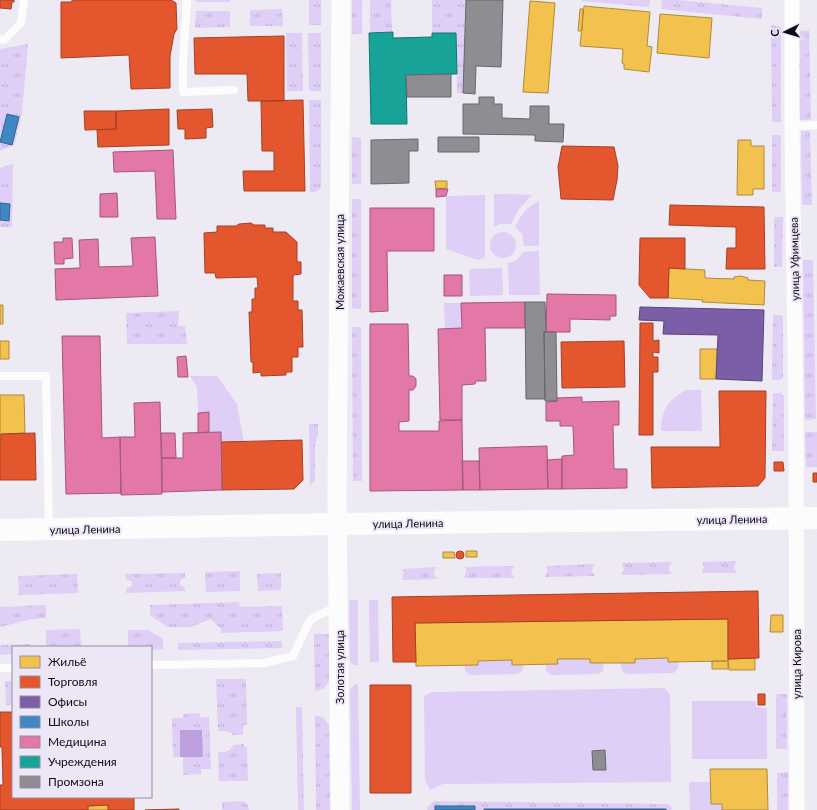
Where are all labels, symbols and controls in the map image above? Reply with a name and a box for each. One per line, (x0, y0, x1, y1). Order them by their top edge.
north arrow (765, 12, 805, 52)
text: С (768, 28, 781, 37)
street label: Можаевская улица (333, 214, 346, 310)
street label: улица Уфимцева (787, 217, 801, 301)
street label: улица Ленина (697, 512, 767, 526)
street label: улица Ленина (373, 516, 443, 530)
street label: улица Ленина (50, 522, 120, 536)
street label: улица Кирова (790, 629, 803, 699)
street label: Золотая улица (333, 630, 346, 704)
legend (12, 646, 152, 798)
text: Жильё (48, 654, 86, 669)
text: Торговля (48, 674, 98, 689)
text: Офисы (48, 694, 87, 709)
text: Школы (48, 714, 89, 729)
text: Медицина (48, 734, 106, 749)
text: Учреждения (48, 754, 117, 769)
text: Промзона (48, 774, 104, 789)

